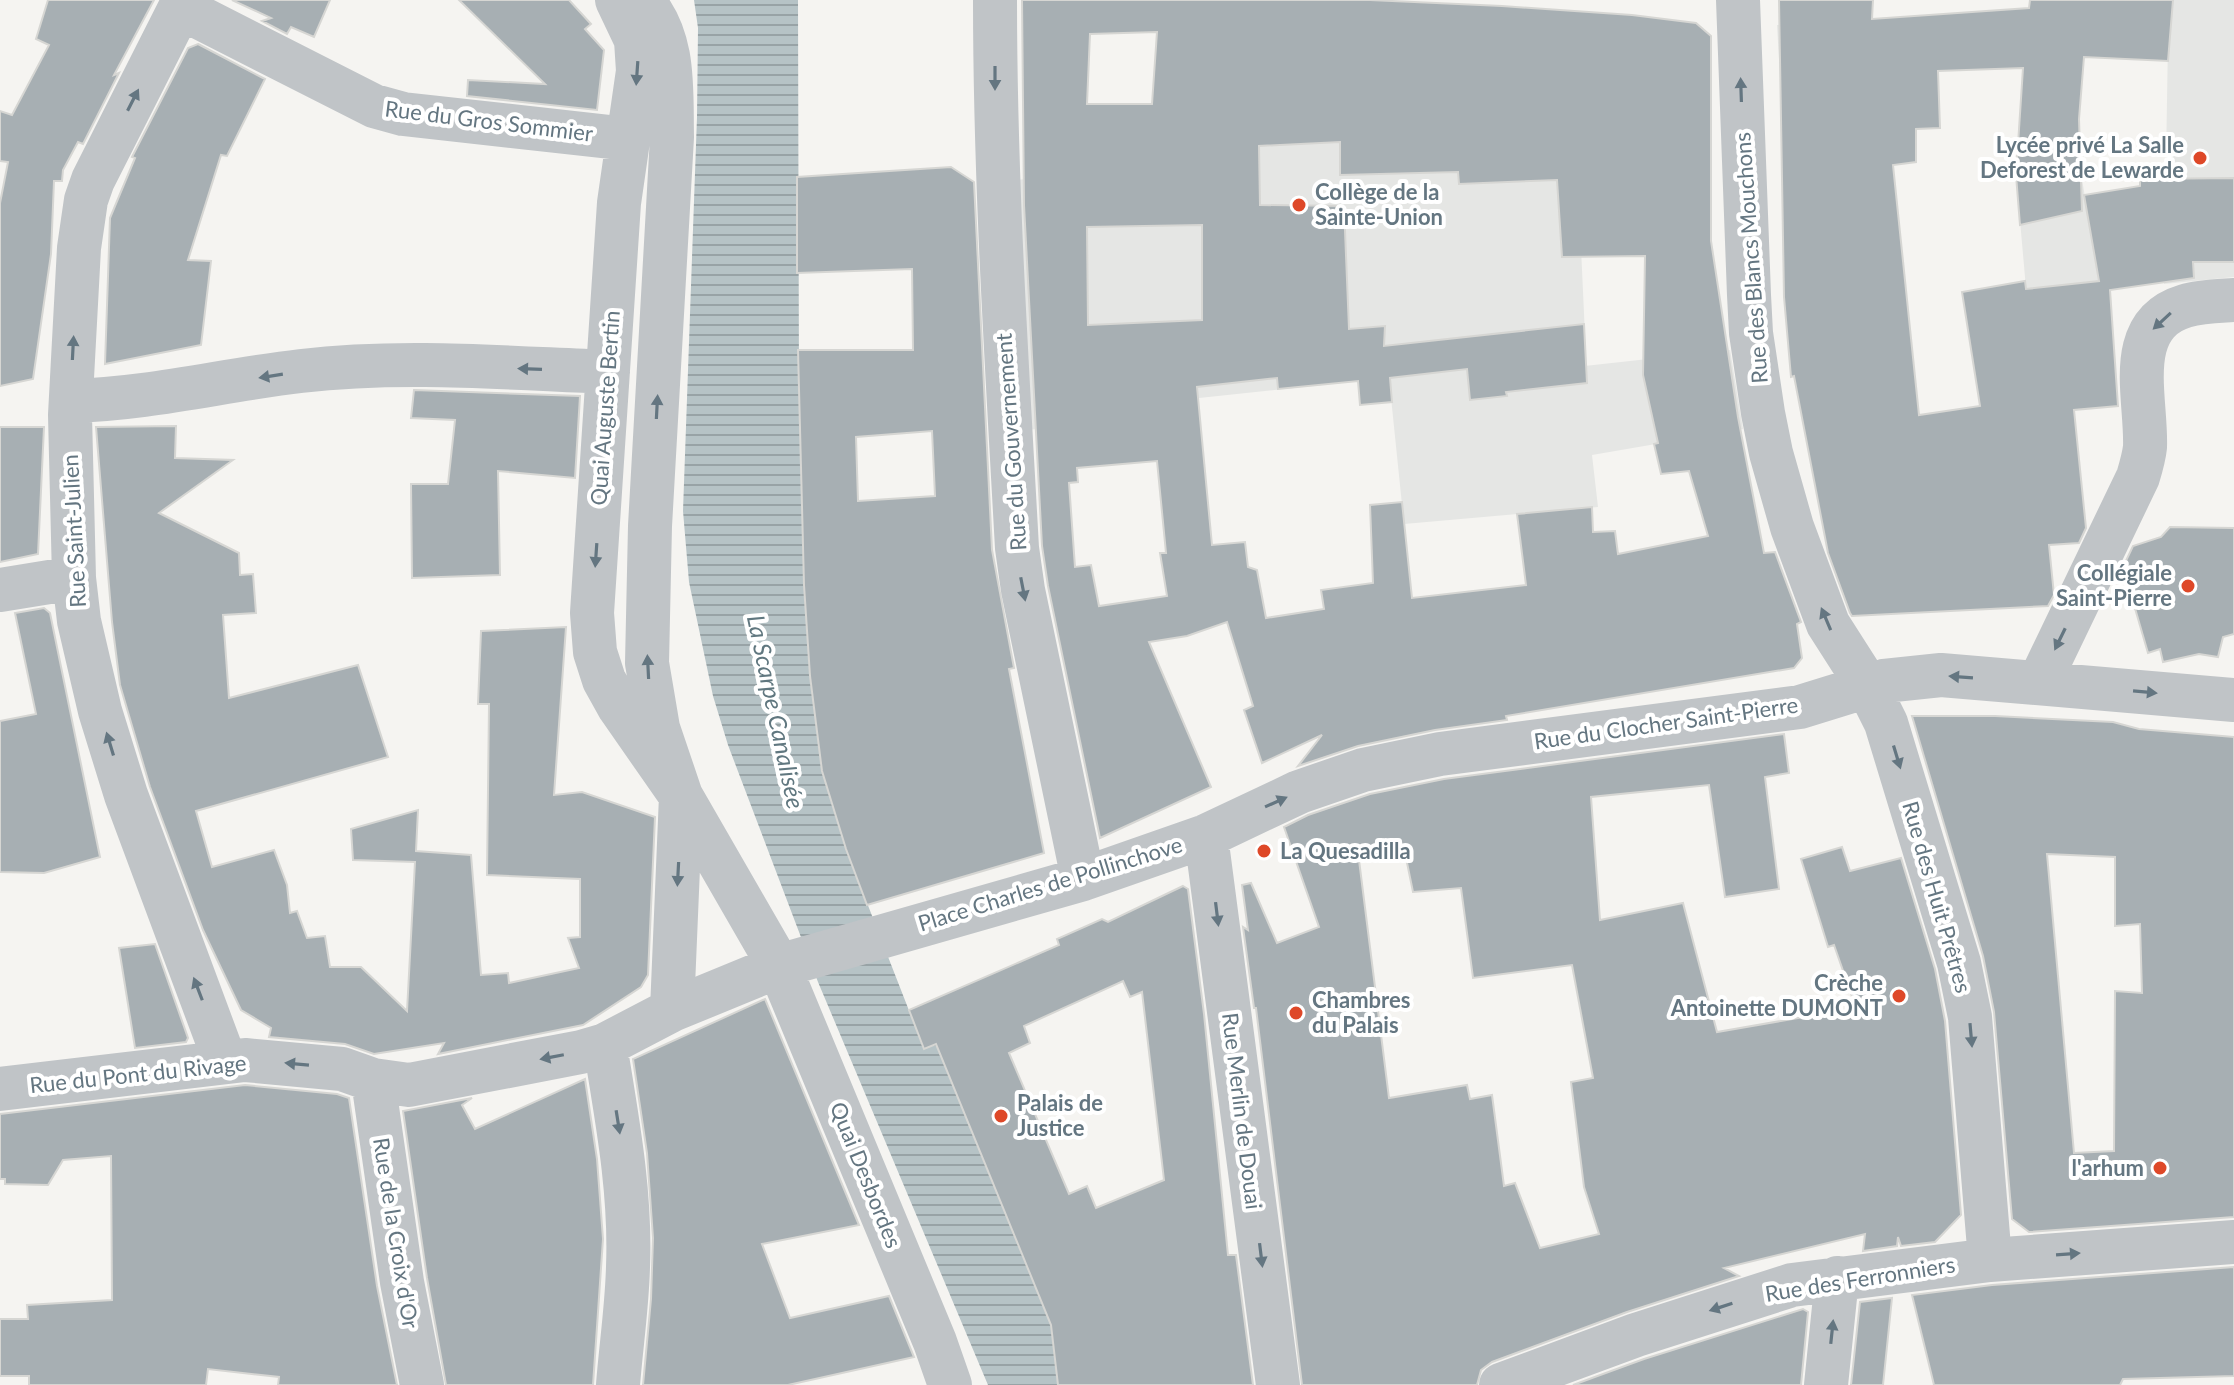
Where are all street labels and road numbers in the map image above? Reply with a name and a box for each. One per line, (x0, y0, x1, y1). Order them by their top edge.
street label: Rue du Gros Sommier (383, 94, 595, 147)
street label: Rue des Blancs Mouchons (1728, 131, 1773, 385)
street label: Quai Auguste Bertin (584, 309, 625, 506)
street label: Rue du Gouvernement (989, 332, 1032, 552)
street label: Rue Saint-Julien (56, 454, 91, 608)
street label: Rue du Clocher Saint-Pierre (1532, 691, 1800, 754)
street label: Rue des Huit Prêtres (1897, 798, 1978, 996)
street label: Place Charles de Pollinchove (914, 830, 1185, 937)
street label: Rue Merlin de Douai (1217, 1011, 1268, 1211)
street label: Rue du Pont du Rivage (28, 1049, 248, 1098)
street label: Quai Desbordes (825, 1098, 908, 1252)
street label: Rue de la Croix d'Or (368, 1136, 425, 1330)
street label: Rue des Ferronniers (1763, 1250, 1957, 1307)

